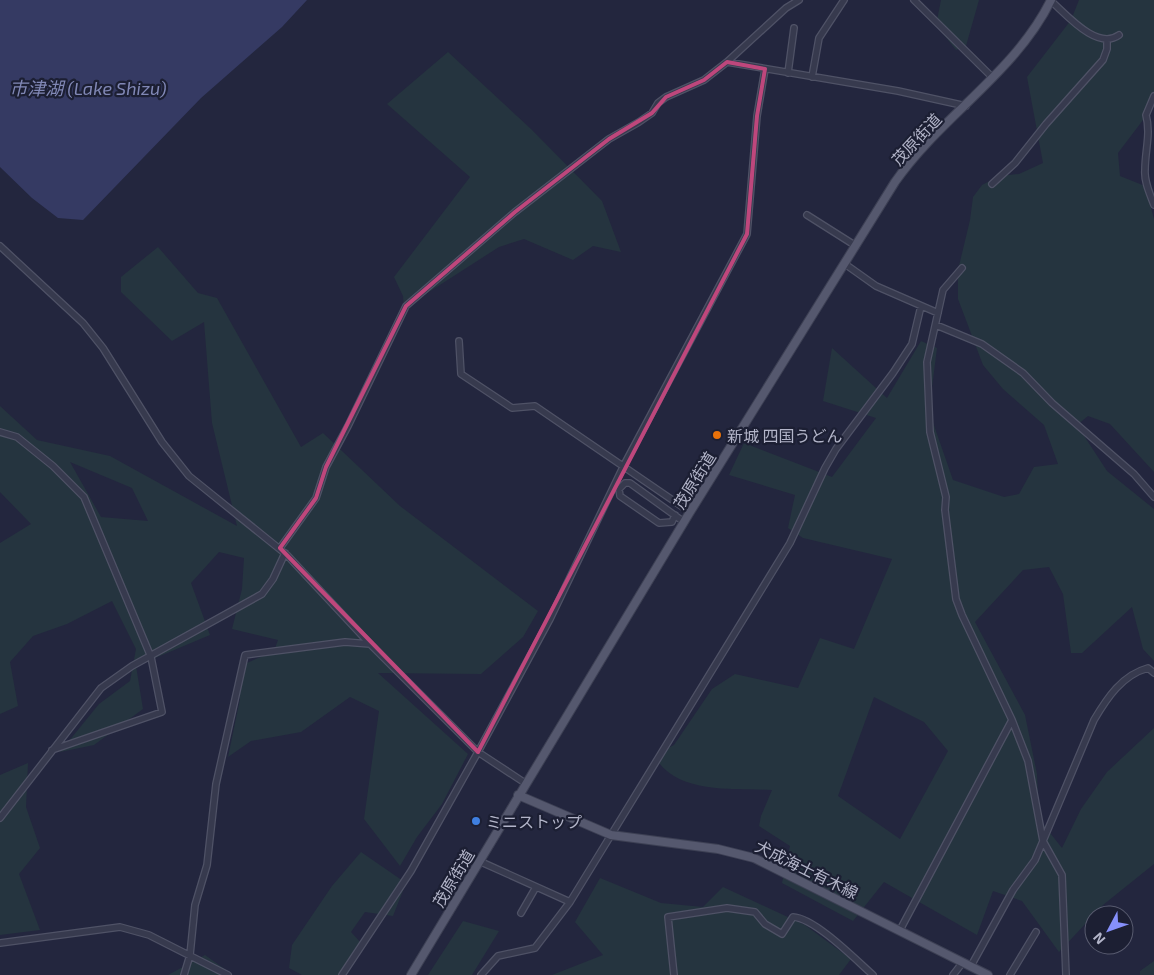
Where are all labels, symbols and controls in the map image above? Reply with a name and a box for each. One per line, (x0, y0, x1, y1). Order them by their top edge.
water label: 市津湖 (Lake Shizu) (9, 77, 167, 99)
street label: 茂原街道 (887, 109, 945, 169)
place label: 新城 四国うどん (727, 426, 843, 445)
marker: 新城 四国うどん (711, 429, 723, 441)
street label: 茂原街道 (669, 448, 719, 512)
place label: ミニストップ (486, 812, 582, 831)
marker: ミニストップ (470, 815, 482, 827)
street label: 犬成海士有木線 (752, 836, 862, 902)
street label: 茂原街道 (428, 846, 478, 910)
north arrow (1084, 905, 1134, 955)
text: N (1089, 929, 1109, 948)

